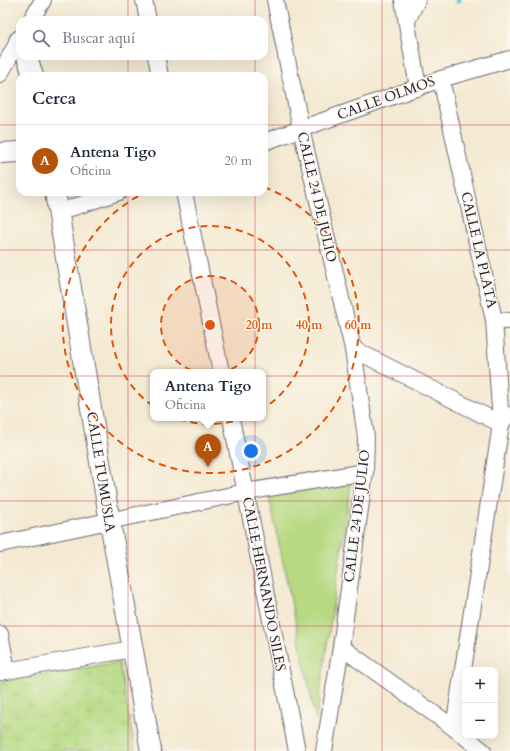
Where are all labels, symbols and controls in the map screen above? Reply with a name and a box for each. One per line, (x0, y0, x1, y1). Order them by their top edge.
search box (16, 16, 268, 60)
icon: search (30, 27, 52, 49)
text: Buscar aquí (62, 28, 135, 48)
street label: CALLE OLMOS (334, 71, 438, 125)
text: Cerca (32, 87, 76, 110)
street label: CALLE 24 DE JULIO (293, 130, 341, 264)
text: Antena Tigo (70, 142, 156, 162)
text: A (40, 152, 50, 170)
text: 20 m (224, 152, 252, 170)
text: Oficina (70, 162, 111, 180)
street label: CALLE LA PLATA (456, 190, 502, 310)
text: 20 m (246, 317, 273, 333)
text: 40 m (296, 317, 323, 333)
text: 60 m (345, 317, 372, 333)
centre of rings (203, 318, 217, 332)
popup (150, 369, 266, 421)
text: Antena Tigo (165, 376, 251, 396)
text: Oficina (165, 396, 206, 414)
street label: CALLE TUMUSLA (82, 410, 120, 534)
pin: A (195, 434, 221, 467)
your location (241, 441, 261, 461)
street label: CALLE 24 DE JULIO (339, 449, 375, 583)
street label: CALLE HERNANDO SILES (238, 495, 290, 673)
map controls (462, 667, 498, 739)
button: + (462, 667, 498, 703)
button: − (462, 703, 498, 739)

